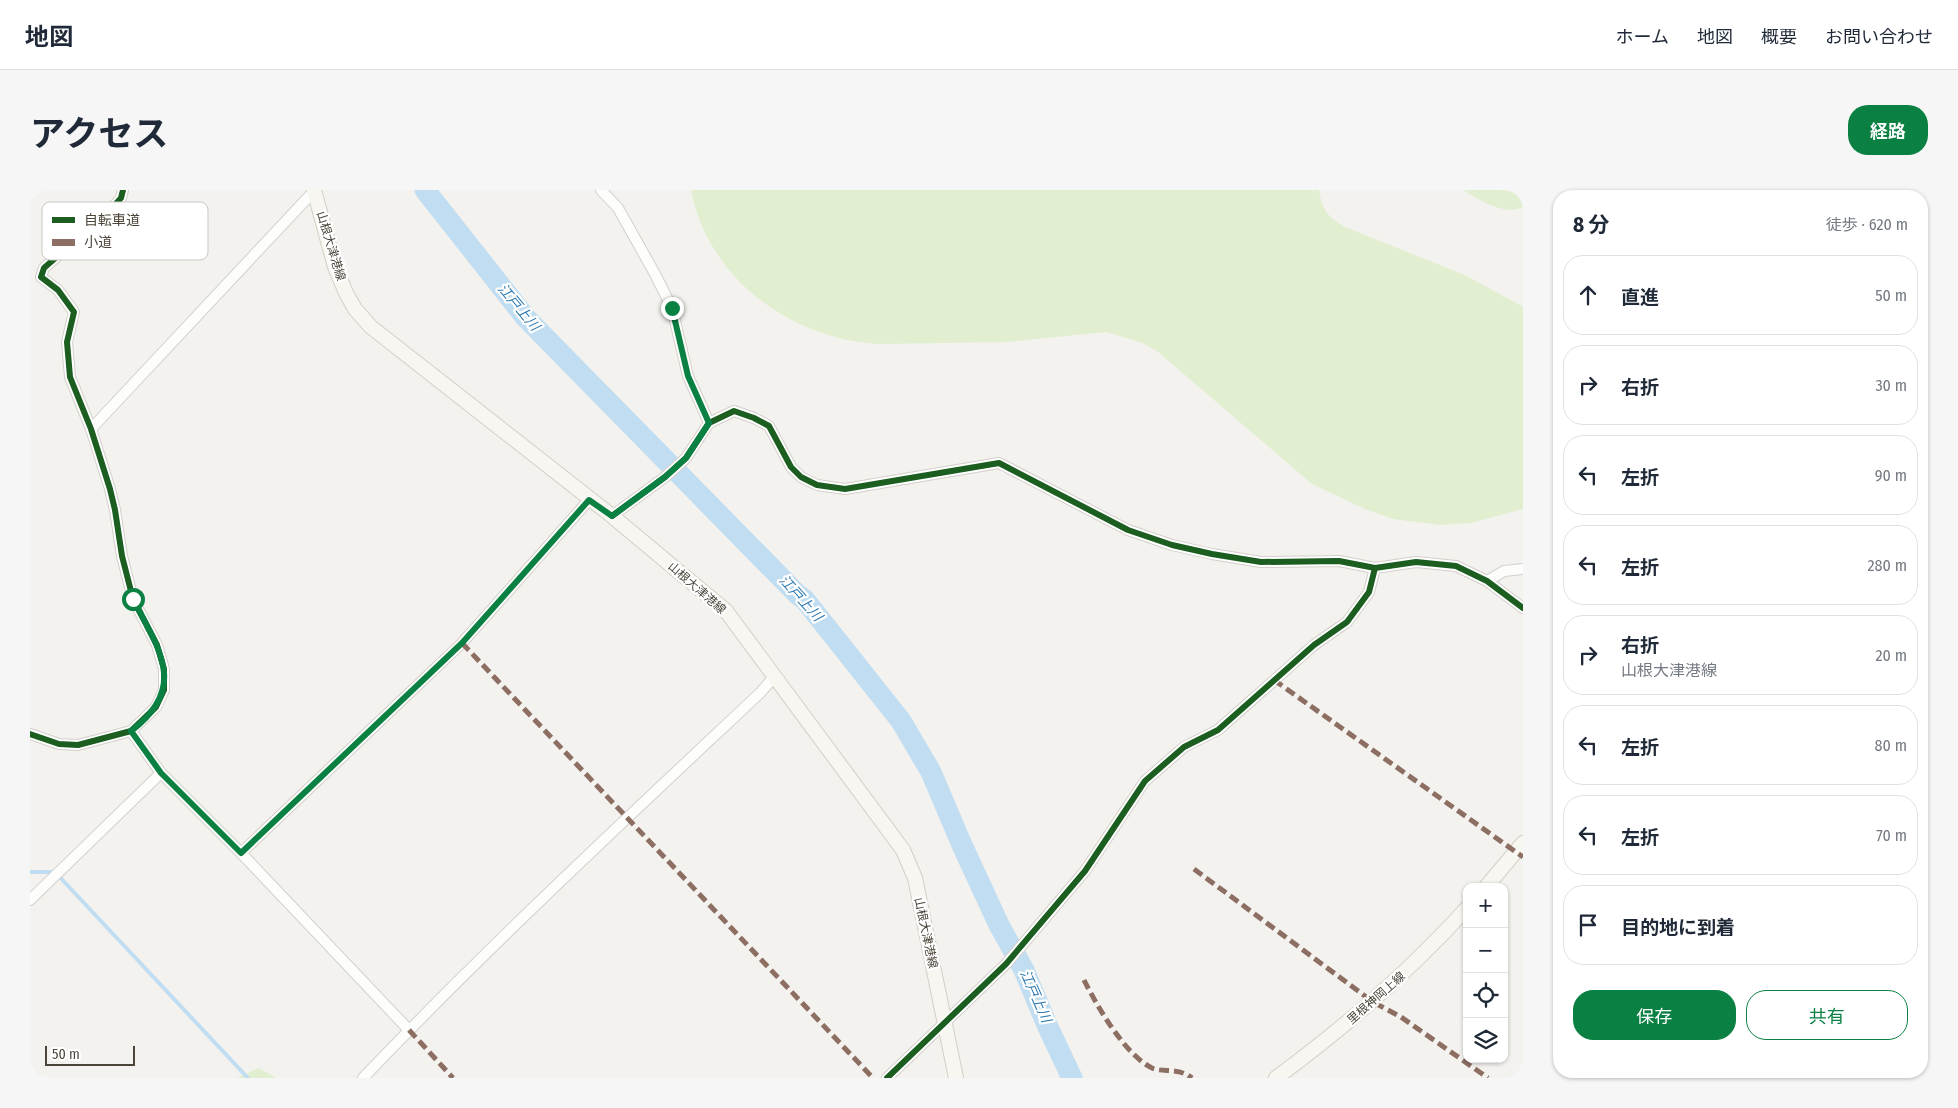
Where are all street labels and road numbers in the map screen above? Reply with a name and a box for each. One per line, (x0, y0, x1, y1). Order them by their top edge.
street label: 山根大津港線 (314, 210, 348, 282)
street label: 山根大津港線 (665, 559, 729, 617)
street label: 山根大津港線 (912, 896, 940, 970)
street label: 里根神岡上線 (1344, 969, 1408, 1027)

